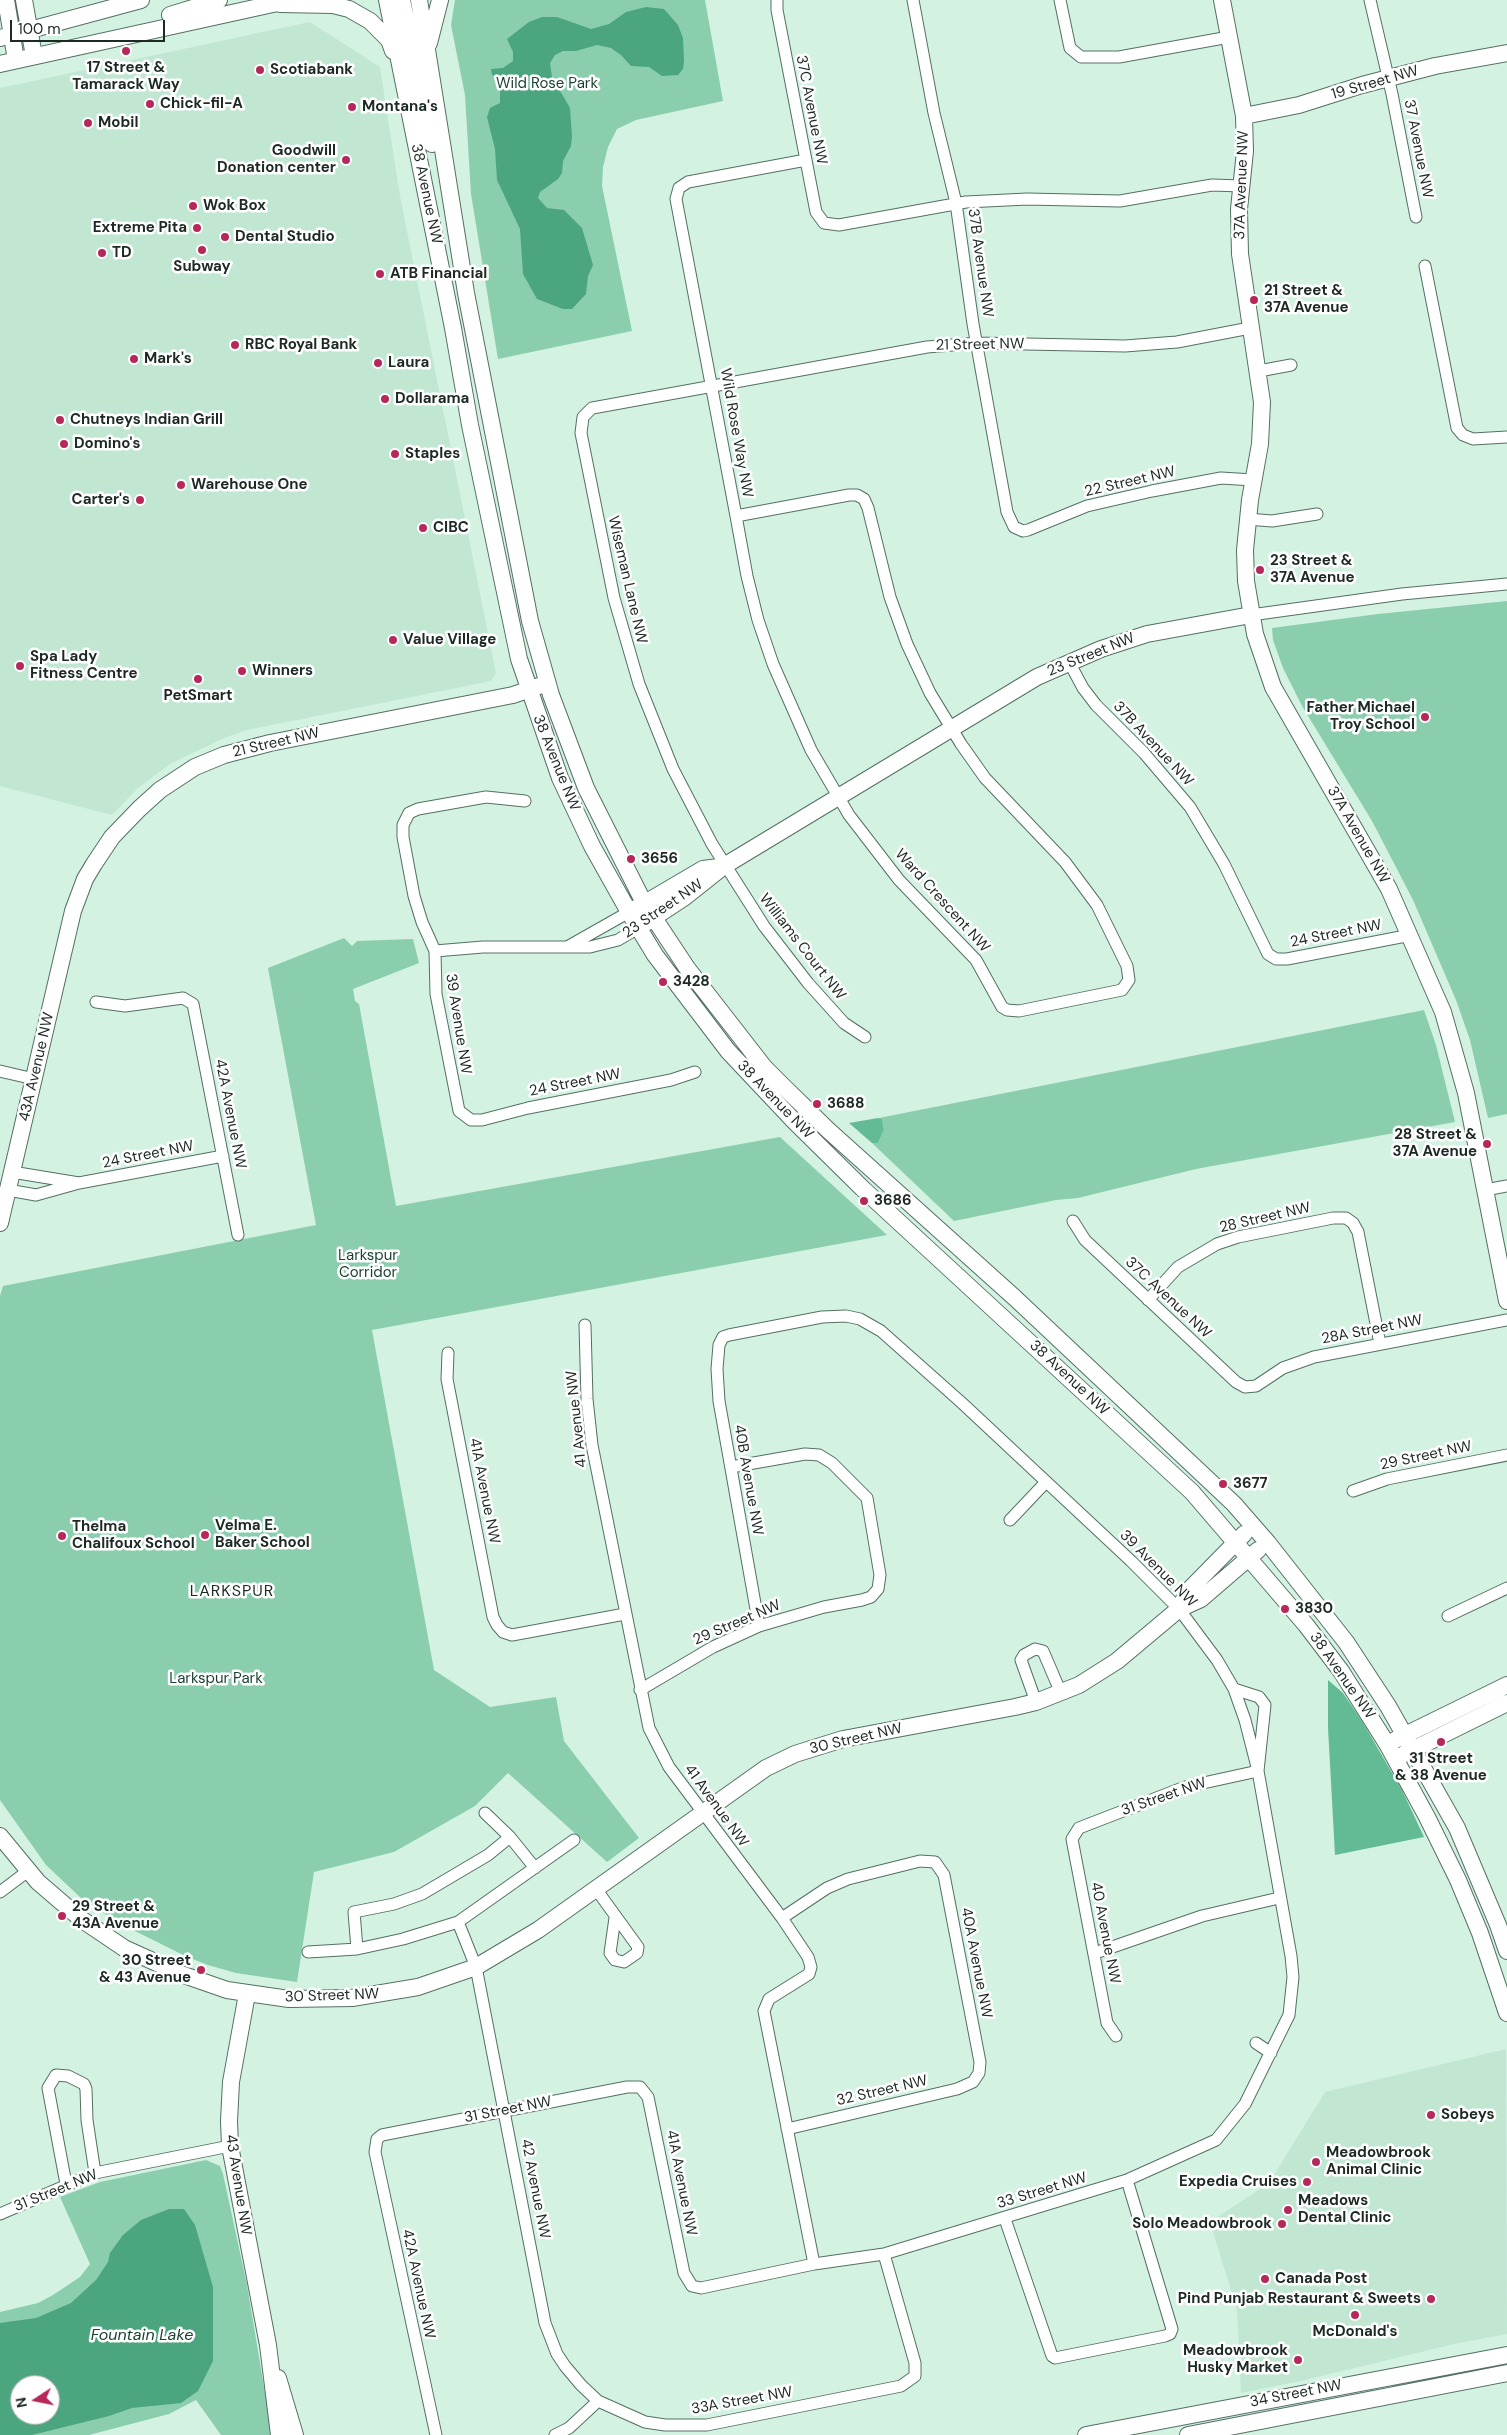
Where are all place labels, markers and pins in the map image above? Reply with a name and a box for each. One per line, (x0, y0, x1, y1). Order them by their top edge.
marker: 17 Street & Tamarack Way (120, 45, 132, 57)
place label: 17 Street & Tamarack Way (72, 59, 180, 94)
place label: Scotiabank (270, 61, 353, 79)
marker: Scotiabank (254, 64, 266, 76)
place label: Chick-fil-A (160, 95, 243, 113)
marker: Chick-fil-A (144, 98, 156, 110)
place label: Montana's (362, 98, 438, 116)
marker: Montana's (346, 101, 358, 113)
place label: Mobil (98, 114, 138, 132)
marker: Mobil (82, 117, 94, 129)
place label: Goodwill Donation center (217, 142, 336, 177)
marker: Goodwill Donation center (340, 154, 352, 166)
place label: Wok Box (203, 197, 266, 215)
marker: Wok Box (187, 200, 199, 212)
place label: Extreme Pita (93, 219, 187, 237)
marker: Extreme Pita (191, 222, 203, 234)
place label: Dental Studio (235, 228, 335, 246)
marker: Dental Studio (219, 231, 231, 243)
place label: TD (112, 244, 132, 262)
marker: Subway (196, 244, 208, 256)
marker: TD (96, 247, 108, 259)
place label: Subway (173, 258, 231, 276)
place label: ATB Financial (390, 265, 487, 283)
marker: ATB Financial (374, 268, 386, 280)
place label: 21 Street & 37A Avenue (1264, 282, 1348, 317)
marker: 21 Street & 37A Avenue (1248, 294, 1260, 306)
place label: RBC Royal Bank (245, 336, 357, 354)
marker: RBC Royal Bank (229, 339, 241, 351)
place label: Mark's (144, 350, 192, 368)
marker: Mark's (128, 353, 140, 365)
place label: Laura (388, 354, 429, 372)
marker: Laura (372, 357, 384, 369)
place label: Dollarama (395, 390, 469, 408)
marker: Dollarama (379, 393, 391, 405)
place label: Chutneys Indian Grill (70, 411, 223, 429)
marker: Chutneys Indian Grill (54, 414, 66, 426)
place label: Domino's (74, 435, 141, 453)
marker: Domino's (58, 438, 70, 450)
place label: Staples (405, 445, 460, 463)
marker: Staples (389, 448, 401, 460)
place label: Warehouse One (191, 476, 307, 494)
marker: Warehouse One (175, 479, 187, 491)
place label: Carter's (72, 491, 130, 509)
marker: Carter's (134, 494, 146, 506)
place label: CIBC (433, 519, 469, 537)
marker: CIBC (417, 522, 429, 534)
place label: 23 Street & 37A Avenue (1270, 552, 1354, 587)
marker: 23 Street & 37A Avenue (1254, 564, 1266, 576)
place label: Value Village (403, 631, 496, 649)
marker: Value Village (387, 634, 399, 646)
place label: Spa Lady Fitness Centre (30, 648, 138, 683)
marker: Spa Lady Fitness Centre (14, 660, 26, 672)
place label: Winners (252, 662, 313, 680)
marker: Winners (236, 665, 248, 677)
marker: PetSmart (192, 673, 204, 685)
place label: PetSmart (164, 687, 232, 705)
place label: Father Michael Troy School (1307, 699, 1415, 734)
marker: Father Michael Troy School (1419, 711, 1431, 723)
place label: 3656 (641, 850, 678, 868)
marker: 3656 (625, 853, 637, 865)
place label: 3428 (673, 973, 710, 991)
marker: 3428 (657, 976, 669, 988)
place label: 3688 (827, 1095, 865, 1113)
marker: 3688 (811, 1098, 823, 1110)
place label: 28 Street & 37A Avenue (1393, 1126, 1477, 1161)
marker: 28 Street & 37A Avenue (1481, 1138, 1493, 1150)
place label: 3686 (874, 1192, 912, 1210)
marker: 3686 (858, 1195, 870, 1207)
place label: 3677 (1233, 1475, 1268, 1493)
marker: 3677 (1217, 1478, 1229, 1490)
place label: Velma E. Baker School (215, 1517, 310, 1552)
place label: Thelma Chalifoux School (72, 1518, 195, 1553)
marker: Velma E. Baker School (199, 1529, 211, 1541)
marker: Thelma Chalifoux School (56, 1530, 68, 1542)
place label: 3830 (1295, 1600, 1333, 1618)
marker: 3830 (1279, 1603, 1291, 1615)
marker: 31 Street & 38 Avenue (1435, 1736, 1447, 1748)
place label: 31 Street & 38 Avenue (1395, 1750, 1487, 1785)
place label: 29 Street & 43A Avenue (72, 1898, 159, 1933)
marker: 29 Street & 43A Avenue (56, 1910, 68, 1922)
place label: 30 Street & 43 Avenue (99, 1952, 191, 1987)
marker: 30 Street & 43 Avenue (195, 1964, 207, 1976)
place label: Sobeys (1441, 2106, 1494, 2124)
marker: Sobeys (1425, 2109, 1437, 2121)
place label: Meadowbrook Animal Clinic (1326, 2144, 1431, 2179)
marker: Meadowbrook Animal Clinic (1310, 2156, 1322, 2168)
place label: Expedia Cruises (1179, 2173, 1297, 2191)
marker: Expedia Cruises (1301, 2176, 1313, 2188)
place label: Meadows Dental Clinic (1298, 2192, 1391, 2227)
marker: Meadows Dental Clinic (1282, 2204, 1294, 2216)
place label: Solo Meadowbrook (1132, 2215, 1272, 2233)
marker: Solo Meadowbrook (1276, 2218, 1288, 2230)
place label: Canada Post (1275, 2270, 1367, 2288)
marker: Canada Post (1259, 2273, 1271, 2285)
place label: Pind Punjab Restaurant & Sweets (1178, 2290, 1421, 2308)
marker: Pind Punjab Restaurant & Sweets (1425, 2293, 1437, 2305)
marker: McDonald's (1349, 2309, 1361, 2321)
place label: McDonald's (1313, 2323, 1397, 2341)
place label: Meadowbrook Husky Market (1183, 2342, 1288, 2377)
marker: Meadowbrook Husky Market (1292, 2354, 1304, 2366)

